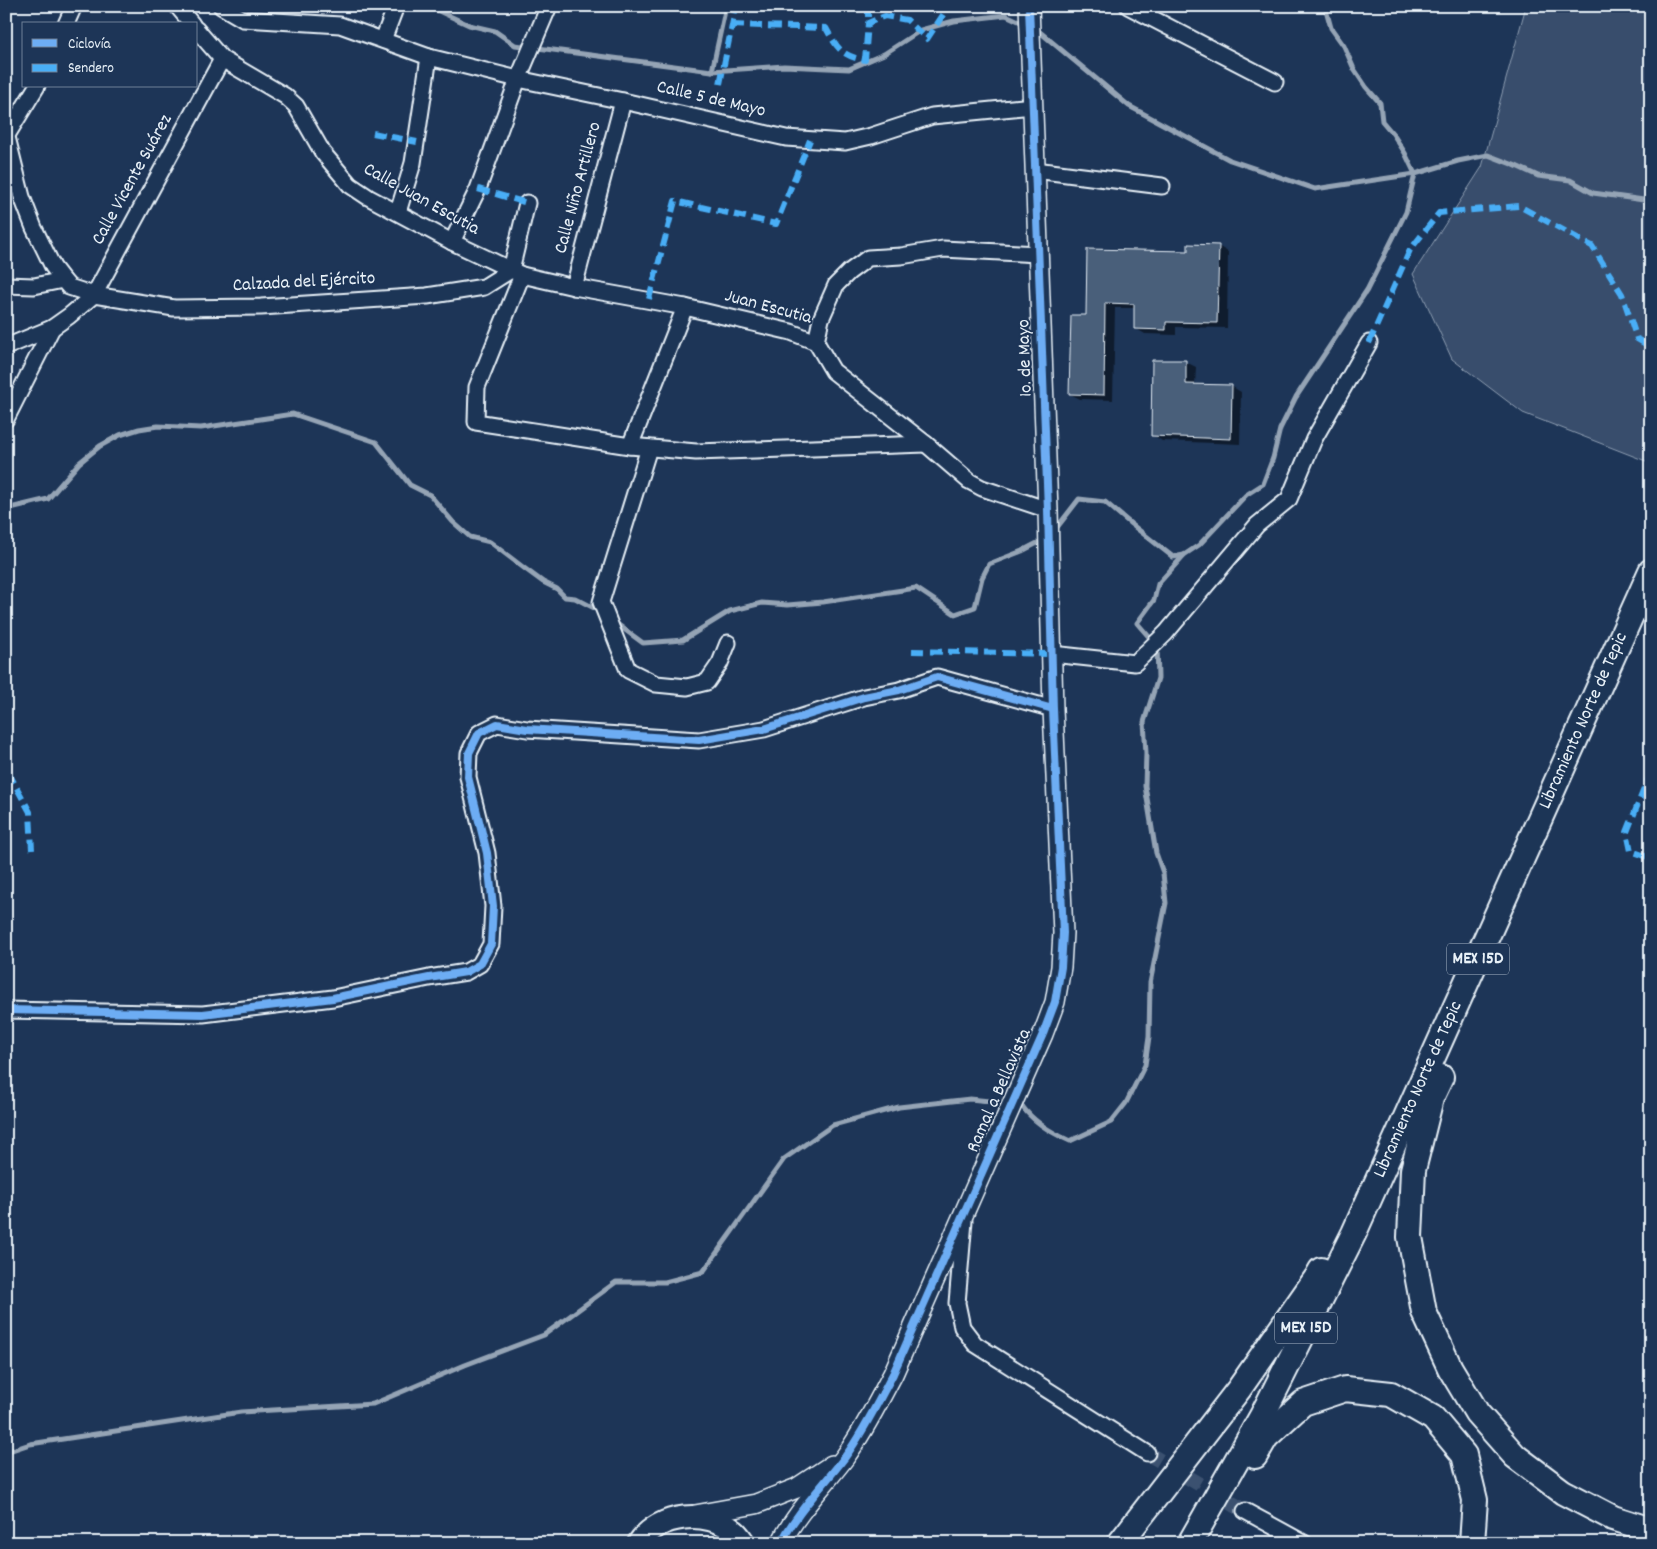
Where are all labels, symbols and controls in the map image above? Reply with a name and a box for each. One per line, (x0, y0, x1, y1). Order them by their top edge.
legend (22, 22, 198, 88)
text: Ciclovía (68, 34, 111, 56)
text: Sendero (68, 58, 114, 80)
street label: Calle 5 de Mayo (654, 74, 768, 126)
street label: Calle Vicente Suárez (86, 110, 180, 250)
street label: Calle Niño Artillero (548, 119, 610, 257)
street label: Calle Juan Escutia (358, 157, 485, 244)
street label: Calzada del Ejército (232, 266, 376, 300)
street label: Juan Escutia (722, 283, 816, 333)
street label: 1o. de Mayo (1011, 319, 1041, 397)
street label: Libramiento Norte de Tepic (1532, 628, 1635, 814)
road number: MEX 15D (1447, 944, 1509, 974)
street label: Libramiento Norte de Tepic (1367, 997, 1470, 1182)
street label: Ramal a Bellavista (961, 1024, 1040, 1157)
road number: MEX 15D (1275, 1312, 1337, 1344)

